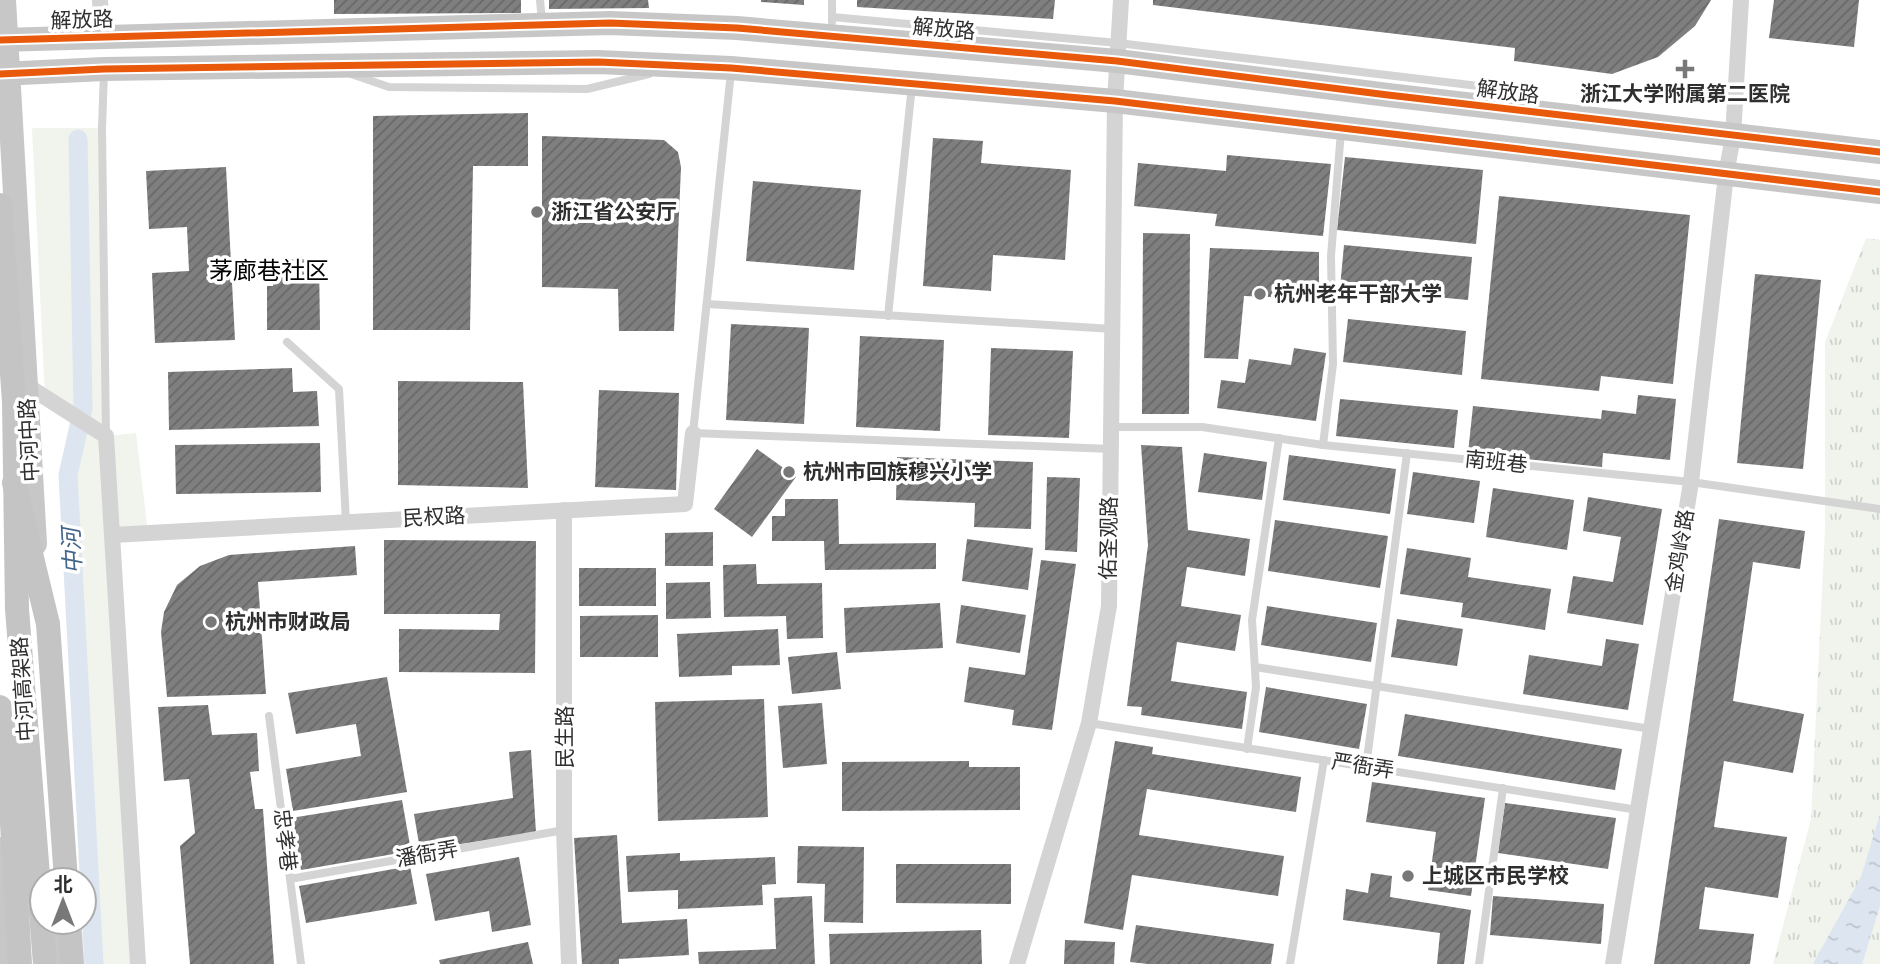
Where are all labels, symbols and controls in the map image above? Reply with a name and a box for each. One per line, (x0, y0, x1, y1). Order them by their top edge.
street label: 解放路 (50, 5, 114, 33)
street label: 解放路 (912, 12, 977, 44)
marker: 浙江大学附属第二医院 (1675, 59, 1695, 79)
street label: 解放路 (1475, 74, 1541, 108)
place label: 浙江大学附属第二医院 (1580, 80, 1790, 106)
place label: 浙江省公安厅 (551, 198, 677, 224)
marker: 浙江省公安厅 (529, 204, 545, 220)
district label: 茅廊巷社区 (209, 255, 329, 285)
place label: 杭州老年干部大学 (1274, 280, 1442, 306)
marker: 杭州老年干部大学 (1252, 286, 1268, 302)
street label: 中河中路 (13, 397, 43, 483)
street label: 南班巷 (1463, 445, 1529, 477)
place label: 杭州市回族穆兴小学 (803, 458, 992, 484)
marker: 杭州市回族穆兴小学 (781, 464, 797, 480)
street label: 佑圣观路 (1094, 496, 1122, 580)
street label: 民权路 (402, 501, 466, 531)
street label: 金鸡岭路 (1660, 507, 1698, 594)
water label: 中河 (56, 523, 87, 575)
place label: 杭州市财政局 (225, 608, 351, 634)
marker: 杭州市财政局 (203, 614, 219, 630)
street label: 中河高架路 (5, 636, 39, 742)
street label: 民生路 (551, 706, 577, 769)
street label: 严衙弄 (1330, 747, 1396, 783)
street label: 忠孝巷 (269, 807, 303, 873)
street label: 潘衙弄 (394, 835, 460, 871)
place label: 上城区市民学校 (1422, 862, 1569, 888)
north arrow (28, 866, 98, 936)
marker: 上城区市民学校 (1400, 868, 1416, 884)
text: 北 (53, 872, 73, 896)

